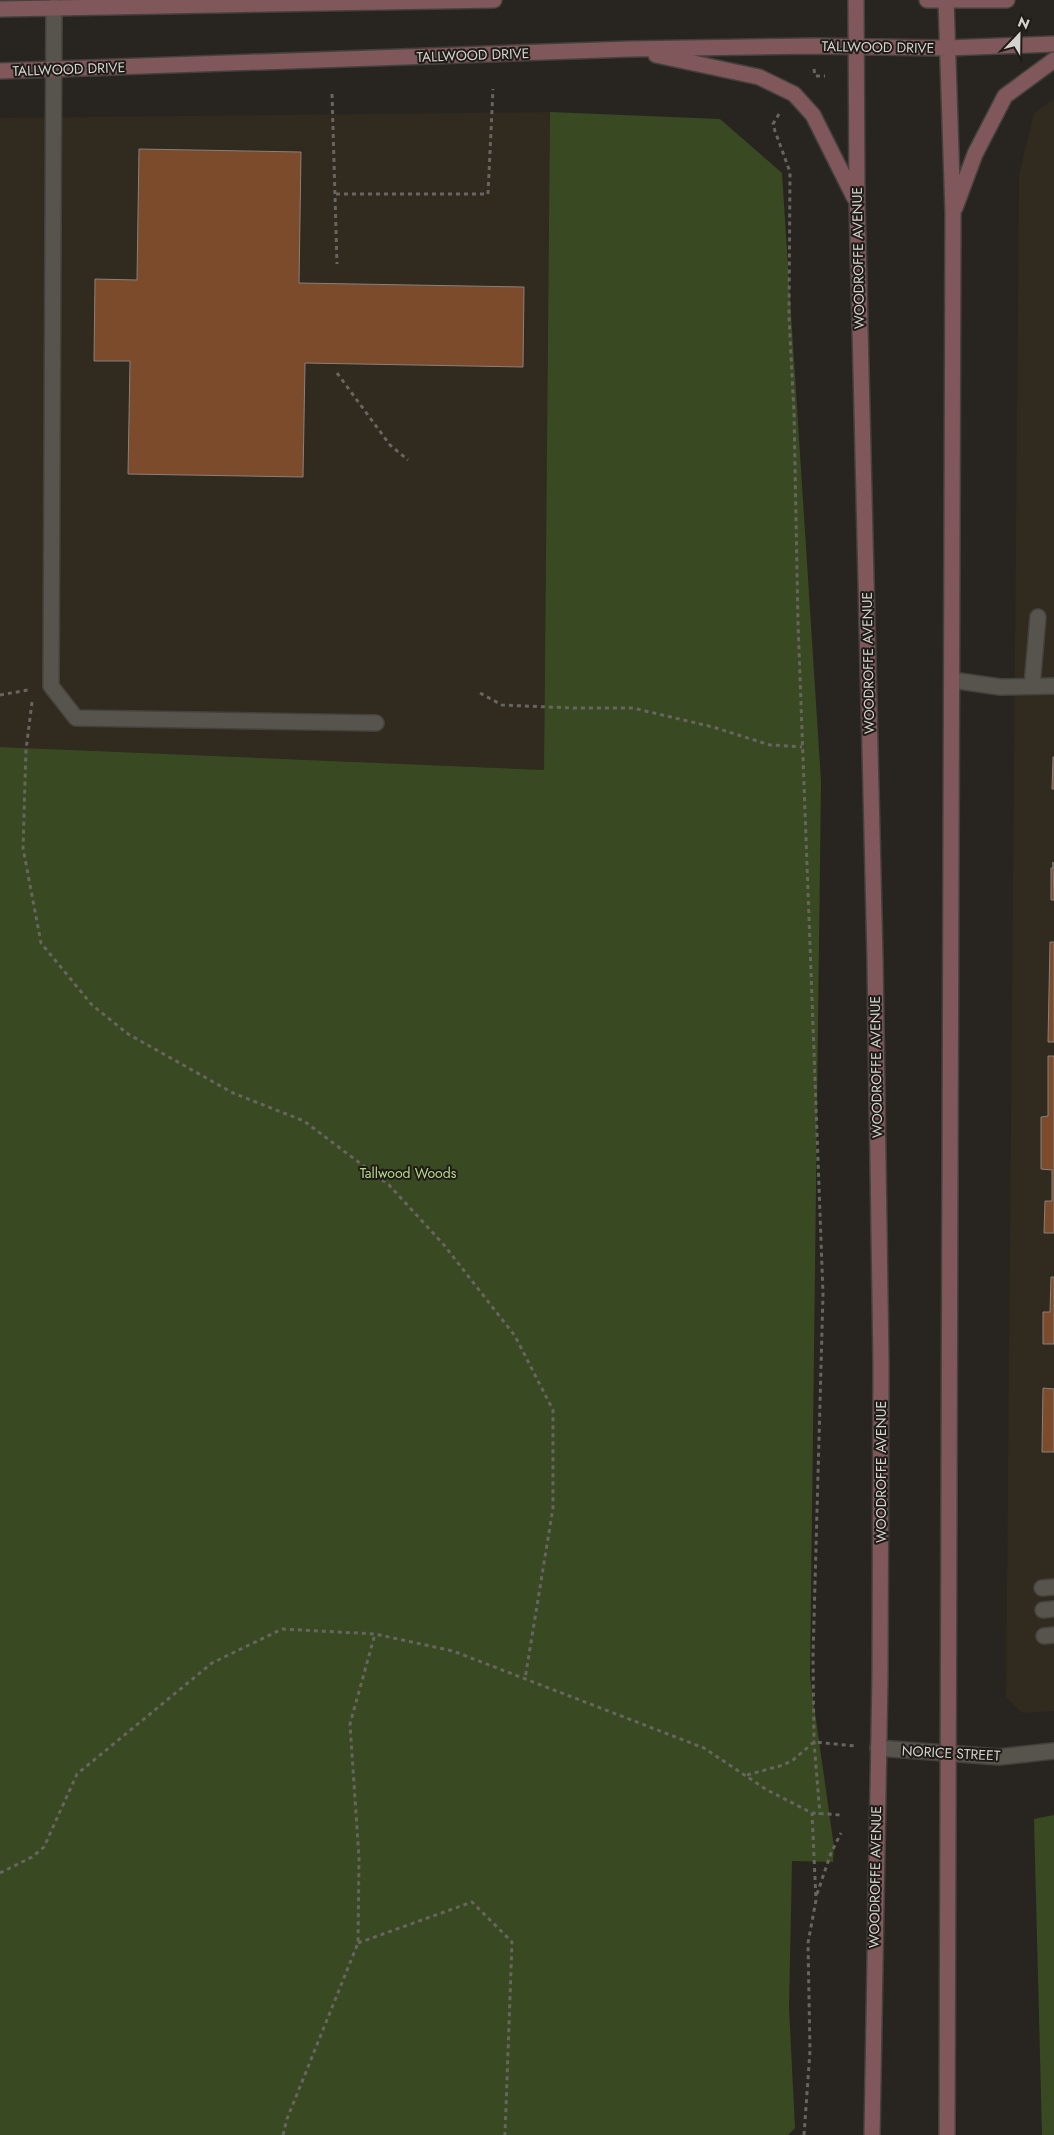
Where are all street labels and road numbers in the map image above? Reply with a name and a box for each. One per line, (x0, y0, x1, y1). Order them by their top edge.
street label: TALLWOOD DRIVE (821, 36, 935, 58)
street label: TALLWOOD DRIVE (416, 43, 530, 67)
street label: TALLWOOD DRIVE (12, 57, 126, 81)
street label: WOODROFFE AVENUE (847, 187, 869, 329)
street label: WOODROFFE AVENUE (857, 592, 879, 734)
street label: WOODROFFE AVENUE (865, 996, 887, 1138)
street label: WOODROFFE AVENUE (871, 1401, 891, 1543)
street label: NORICE STREET (901, 1740, 1001, 1766)
street label: WOODROFFE AVENUE (864, 1806, 886, 1948)

